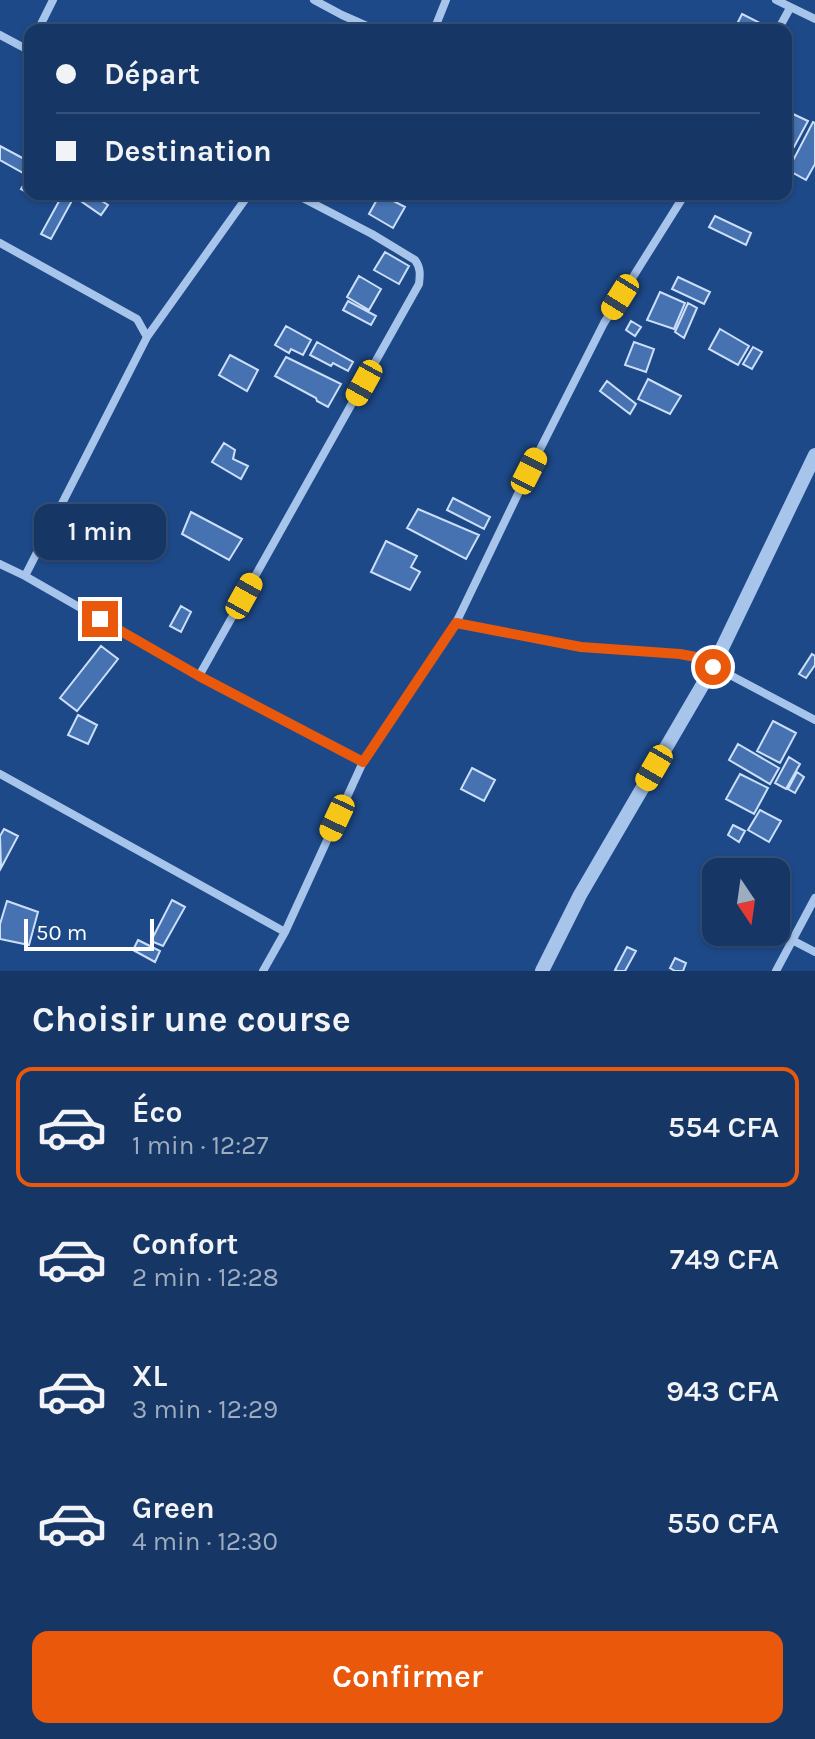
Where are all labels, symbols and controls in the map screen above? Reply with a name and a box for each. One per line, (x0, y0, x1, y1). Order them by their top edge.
text: Départ (104, 56, 200, 92)
text: Destination (104, 133, 272, 169)
car (597, 270, 643, 324)
car (342, 356, 386, 410)
car (507, 444, 551, 498)
callout: 1 min (34, 503, 166, 559)
text: 1 min (68, 516, 132, 547)
car (222, 569, 266, 623)
route end (82, 601, 118, 637)
route start (695, 649, 731, 685)
car (632, 741, 676, 795)
car (316, 791, 358, 845)
north arrow (702, 858, 790, 946)
map controls (702, 858, 790, 946)
scale bar (24, 915, 154, 951)
text: 50 m (36, 920, 87, 946)
text: Choisir une course (32, 998, 351, 1040)
icon: car (36, 1091, 108, 1163)
text: Éco (132, 1094, 182, 1130)
text: 554 CFA (668, 1109, 779, 1145)
text: 1 min · 12:27 (132, 1130, 268, 1161)
icon: car (36, 1223, 108, 1295)
text: Confort (132, 1226, 238, 1262)
text: 749 CFA (670, 1241, 779, 1277)
text: 2 min · 12:28 (132, 1262, 279, 1293)
icon: car (36, 1355, 108, 1427)
text: XL (132, 1358, 167, 1394)
text: 943 CFA (666, 1373, 779, 1409)
text: 3 min · 12:29 (132, 1394, 278, 1425)
icon: car (36, 1487, 108, 1559)
text: Green (132, 1490, 215, 1526)
text: 550 CFA (667, 1505, 779, 1541)
text: 4 min · 12:30 (132, 1526, 278, 1557)
button: Confirmer (32, 1631, 783, 1723)

